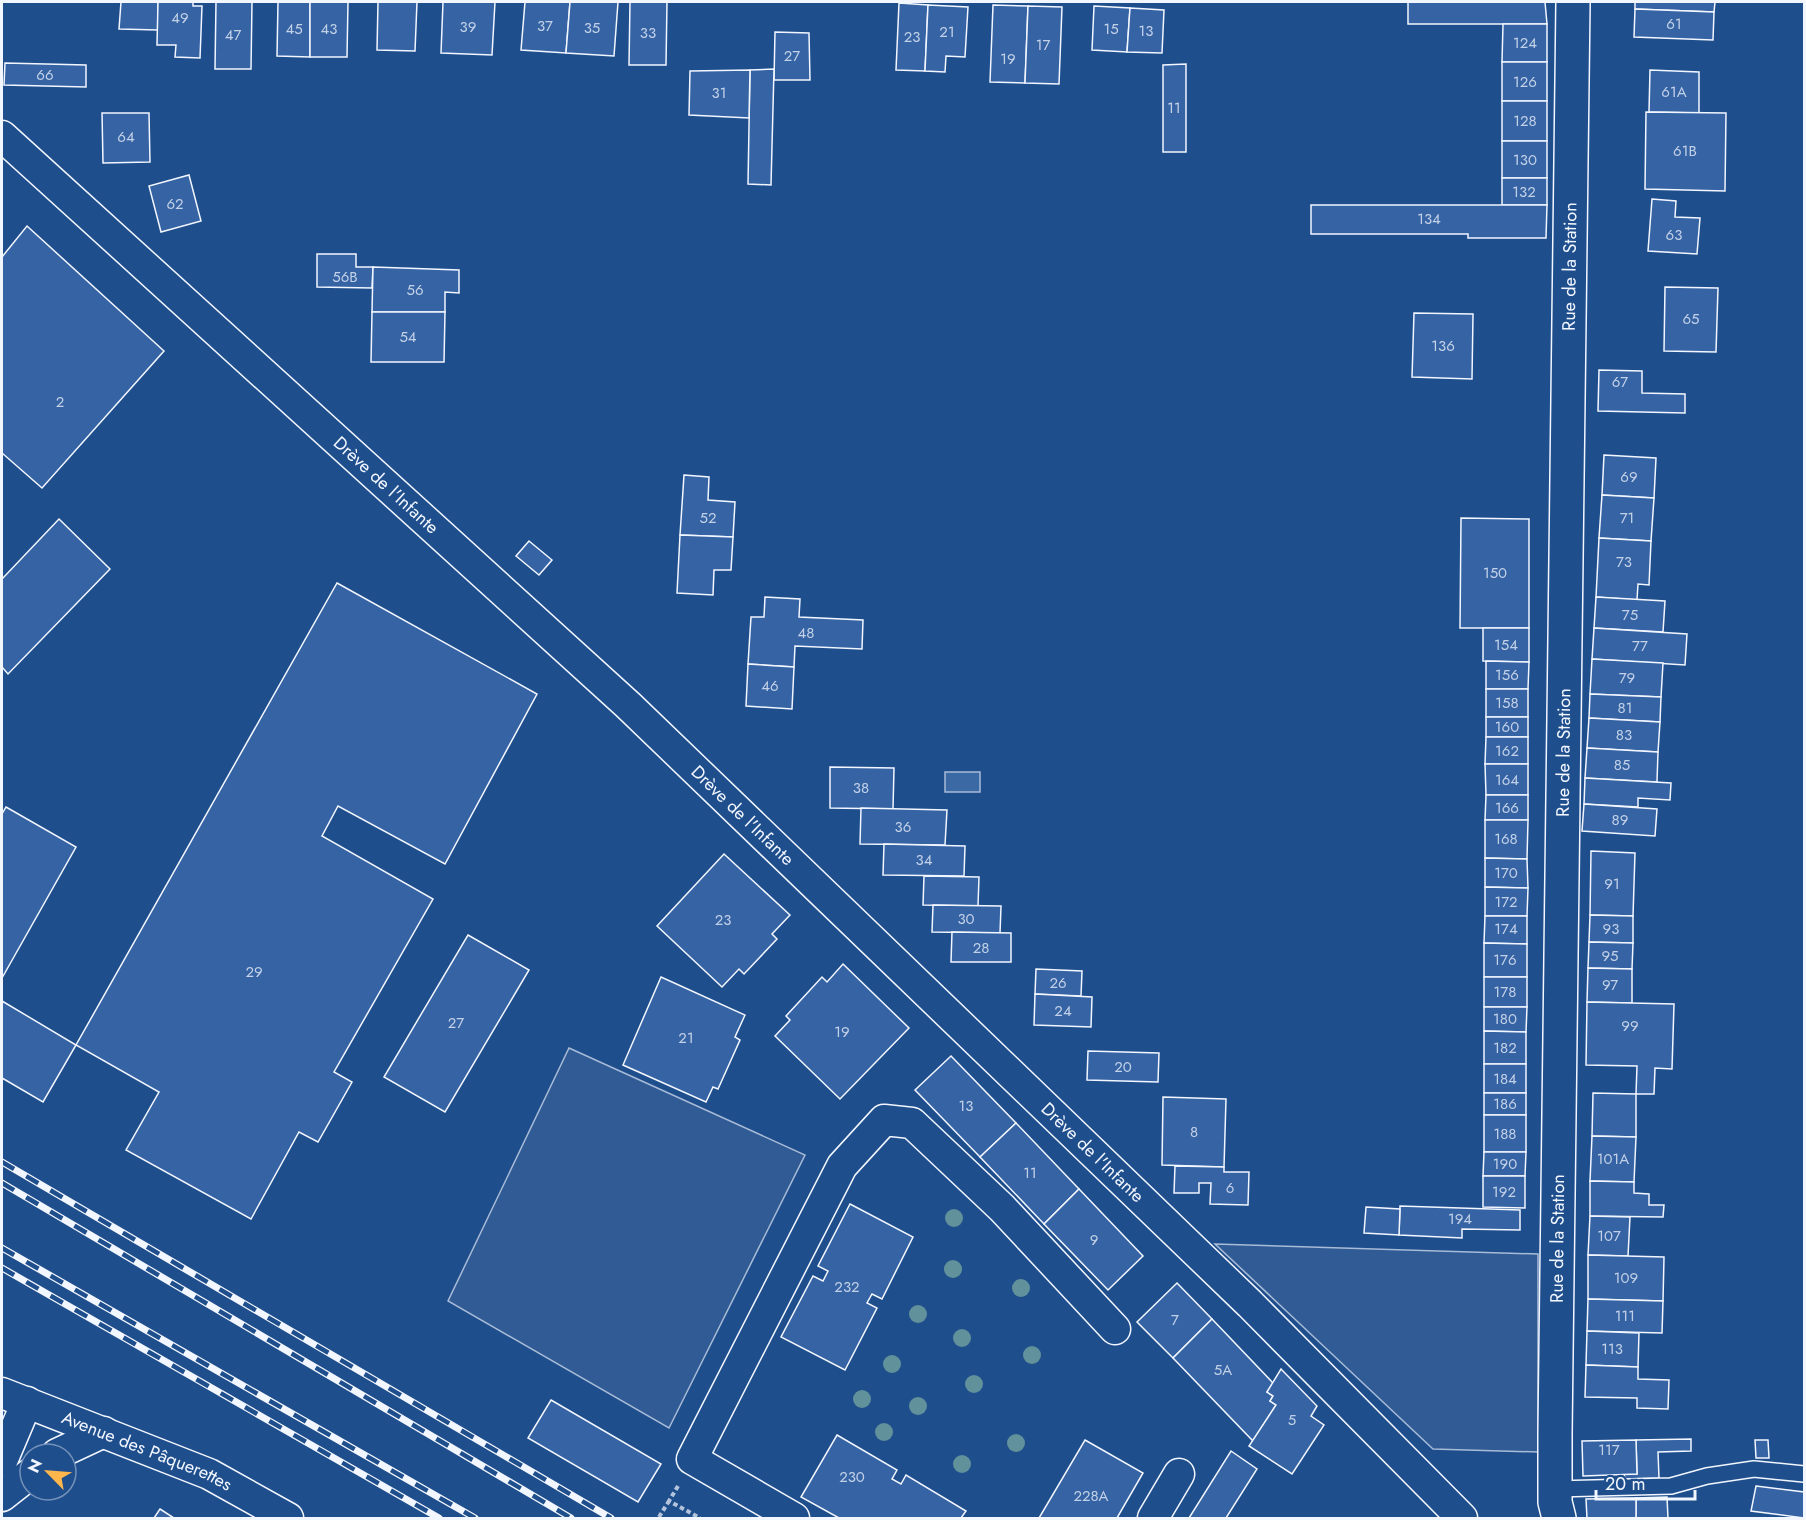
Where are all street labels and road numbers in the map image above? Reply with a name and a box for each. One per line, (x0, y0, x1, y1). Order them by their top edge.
street label: Rue de la Station (1556, 202, 1583, 331)
street label: Drève de l'Infante (327, 430, 445, 540)
street label: Rue de la Station (1550, 688, 1577, 817)
street label: Drève de l'Infante (685, 759, 800, 871)
street label: Drève de l'Infante (1035, 1096, 1150, 1209)
street label: Rue de la Station (1544, 1174, 1571, 1303)
street label: Avenue des Pâquerettes (58, 1405, 237, 1497)

